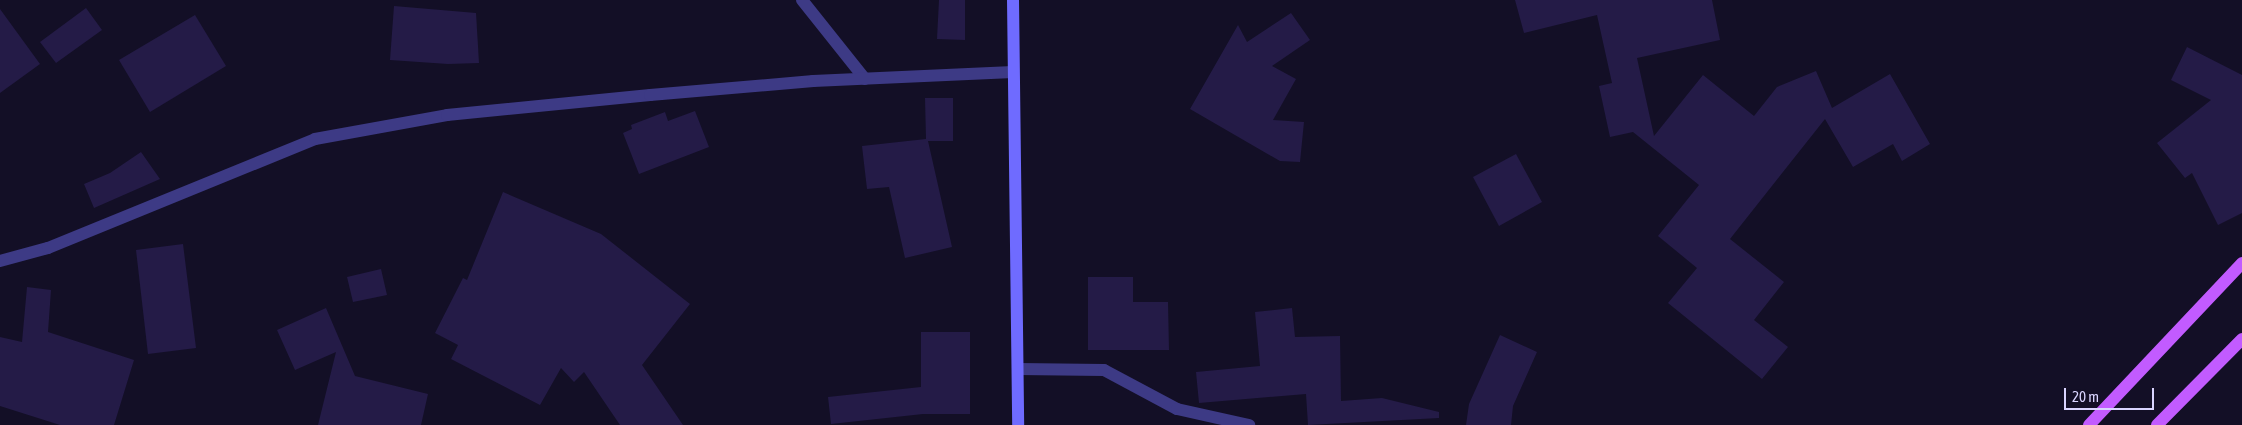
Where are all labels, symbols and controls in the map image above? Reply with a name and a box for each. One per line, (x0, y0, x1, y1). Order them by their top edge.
scale bar (2067, 378, 2157, 410)
text: 20 m (2072, 388, 2099, 405)

